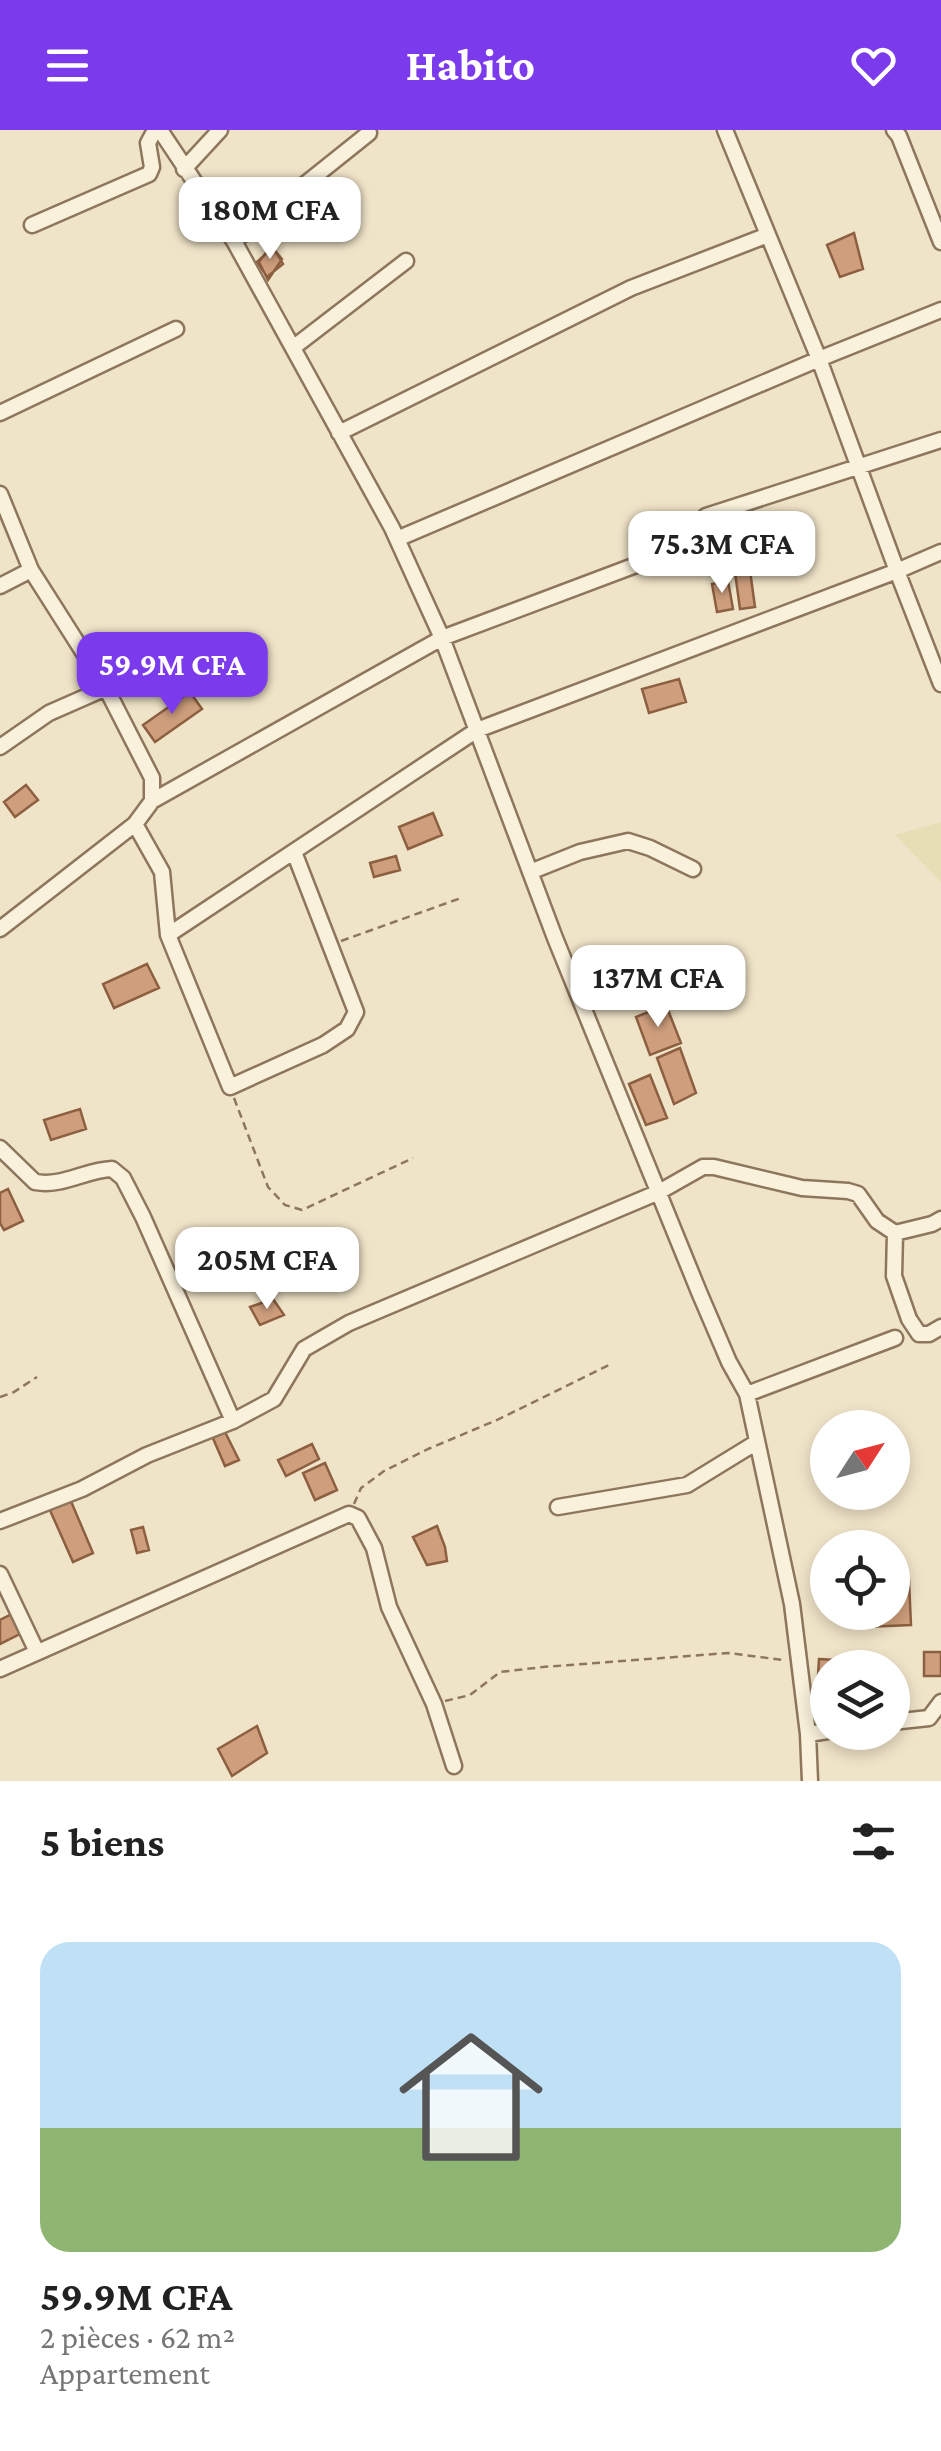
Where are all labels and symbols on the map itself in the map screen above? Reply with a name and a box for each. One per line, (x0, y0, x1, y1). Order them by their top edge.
pin: 180M CFA (167, 177, 373, 262)
pin: 75.3M CFA (608, 511, 836, 596)
pin: 59.9M CFA (58, 632, 286, 717)
pin: 137M CFA (555, 945, 761, 1030)
pin: 205M CFA (164, 1227, 370, 1312)
north arrow (810, 1410, 910, 1510)

